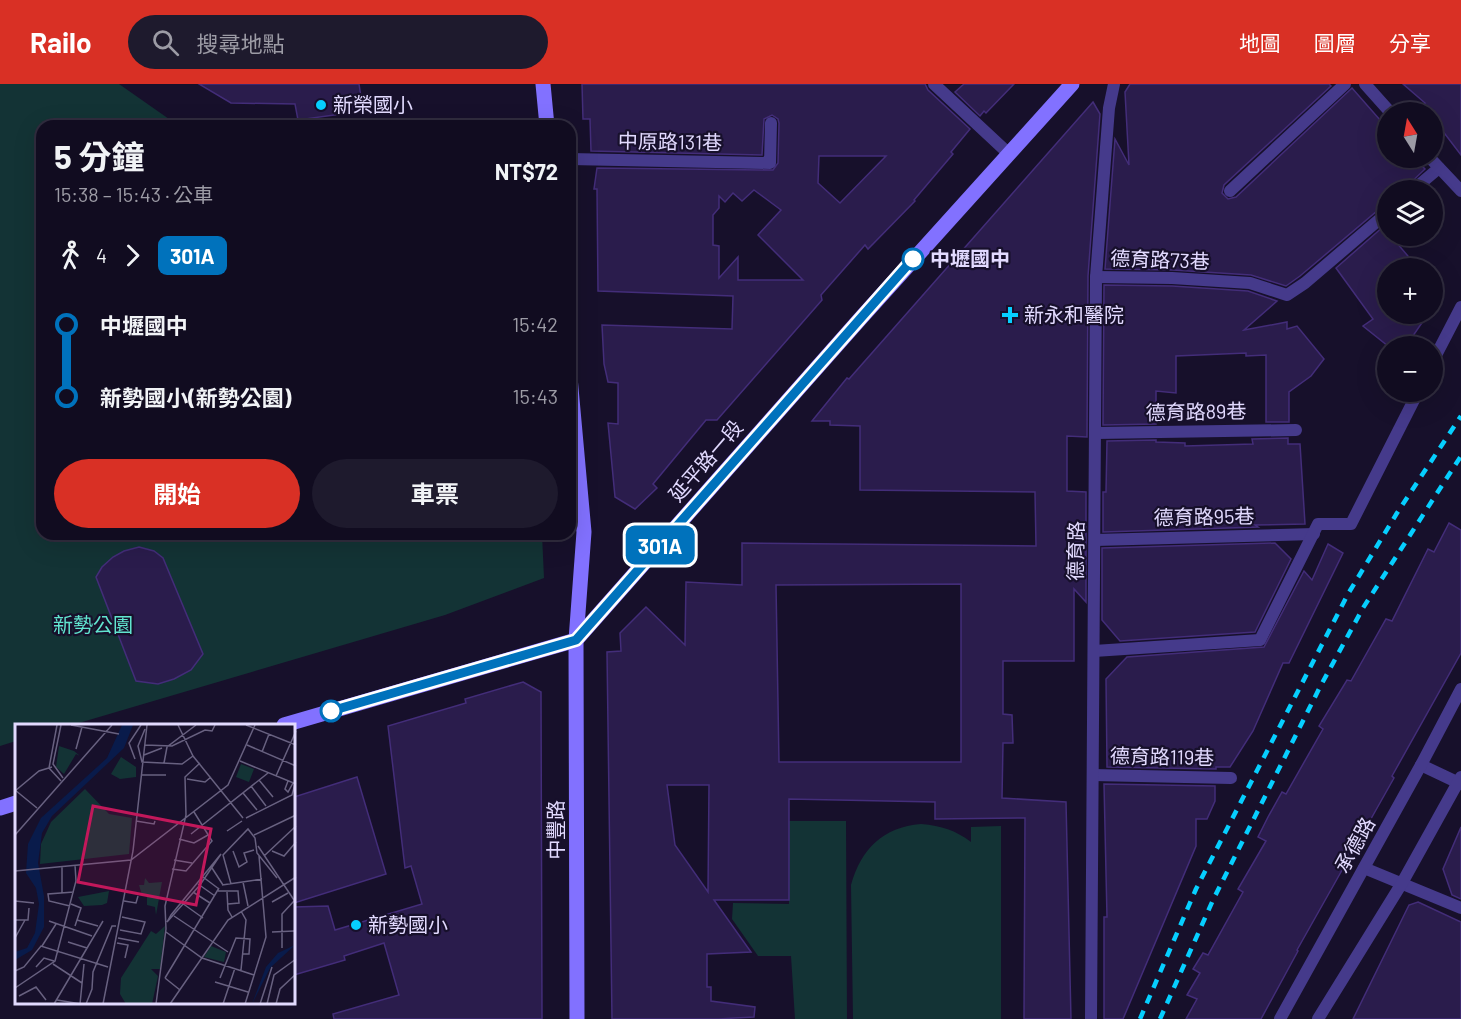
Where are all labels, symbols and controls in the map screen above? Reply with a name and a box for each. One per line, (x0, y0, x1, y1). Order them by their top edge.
search box (128, 15, 548, 69)
text: Railo (30, 25, 92, 59)
icon: search (149, 26, 182, 59)
text: 搜尋地點 (197, 30, 285, 56)
text: 地圖 (1239, 30, 1281, 55)
text: 圖層 (1314, 30, 1356, 55)
text: 分享 (1389, 30, 1431, 55)
place label: 新榮國小 (333, 92, 413, 116)
marker: 新榮國小 (314, 98, 328, 112)
north arrow (1377, 102, 1443, 168)
map controls (1377, 102, 1443, 402)
street label: 中原路131巷 (618, 128, 722, 154)
text: 5 分鐘 (54, 136, 144, 176)
text: NT$72 (495, 158, 558, 184)
button: layers (1377, 180, 1443, 246)
text: 15:38 – 15:43 · 公車 (54, 182, 213, 206)
icon: walk (54, 239, 87, 272)
icon: forward (116, 239, 149, 272)
text: 4 (96, 243, 107, 267)
text: 301A (170, 243, 215, 268)
street label: 德育路73巷 (1110, 245, 1210, 273)
place label: 中壢國中 (930, 246, 1010, 270)
marker: 中壢國中 (902, 248, 924, 270)
button: + (1377, 258, 1443, 324)
place label: 新永和醫院 (1024, 302, 1124, 326)
marker: 新永和醫院 (1001, 306, 1019, 324)
text: 中壢國中 (100, 312, 188, 338)
text: 15:42 (512, 312, 558, 336)
button: − (1377, 336, 1443, 402)
text: 新勢國小(新勢公園) (100, 384, 291, 410)
text: 15:43 (513, 384, 558, 408)
street label: 德育路89巷 (1145, 398, 1247, 424)
street label: 延平路一段 (663, 415, 747, 506)
button: 開始 (54, 459, 300, 528)
button: 車票 (312, 459, 558, 528)
street label: 德育路95巷 (1153, 503, 1255, 529)
street label: 德育路 (1062, 521, 1088, 581)
line badge: 301A (618, 526, 702, 564)
text: 301A (638, 533, 682, 558)
park label: 新勢公園 (53, 612, 133, 636)
unlabelled marker (320, 700, 342, 722)
inset map (15, 724, 296, 1004)
street label: 德育路119巷 (1110, 743, 1214, 769)
street label: 中豐路 (543, 800, 567, 860)
street label: 承德路 (1329, 812, 1379, 877)
place label: 新勢國小 (368, 912, 448, 936)
marker: 新勢國小 (349, 918, 363, 932)

